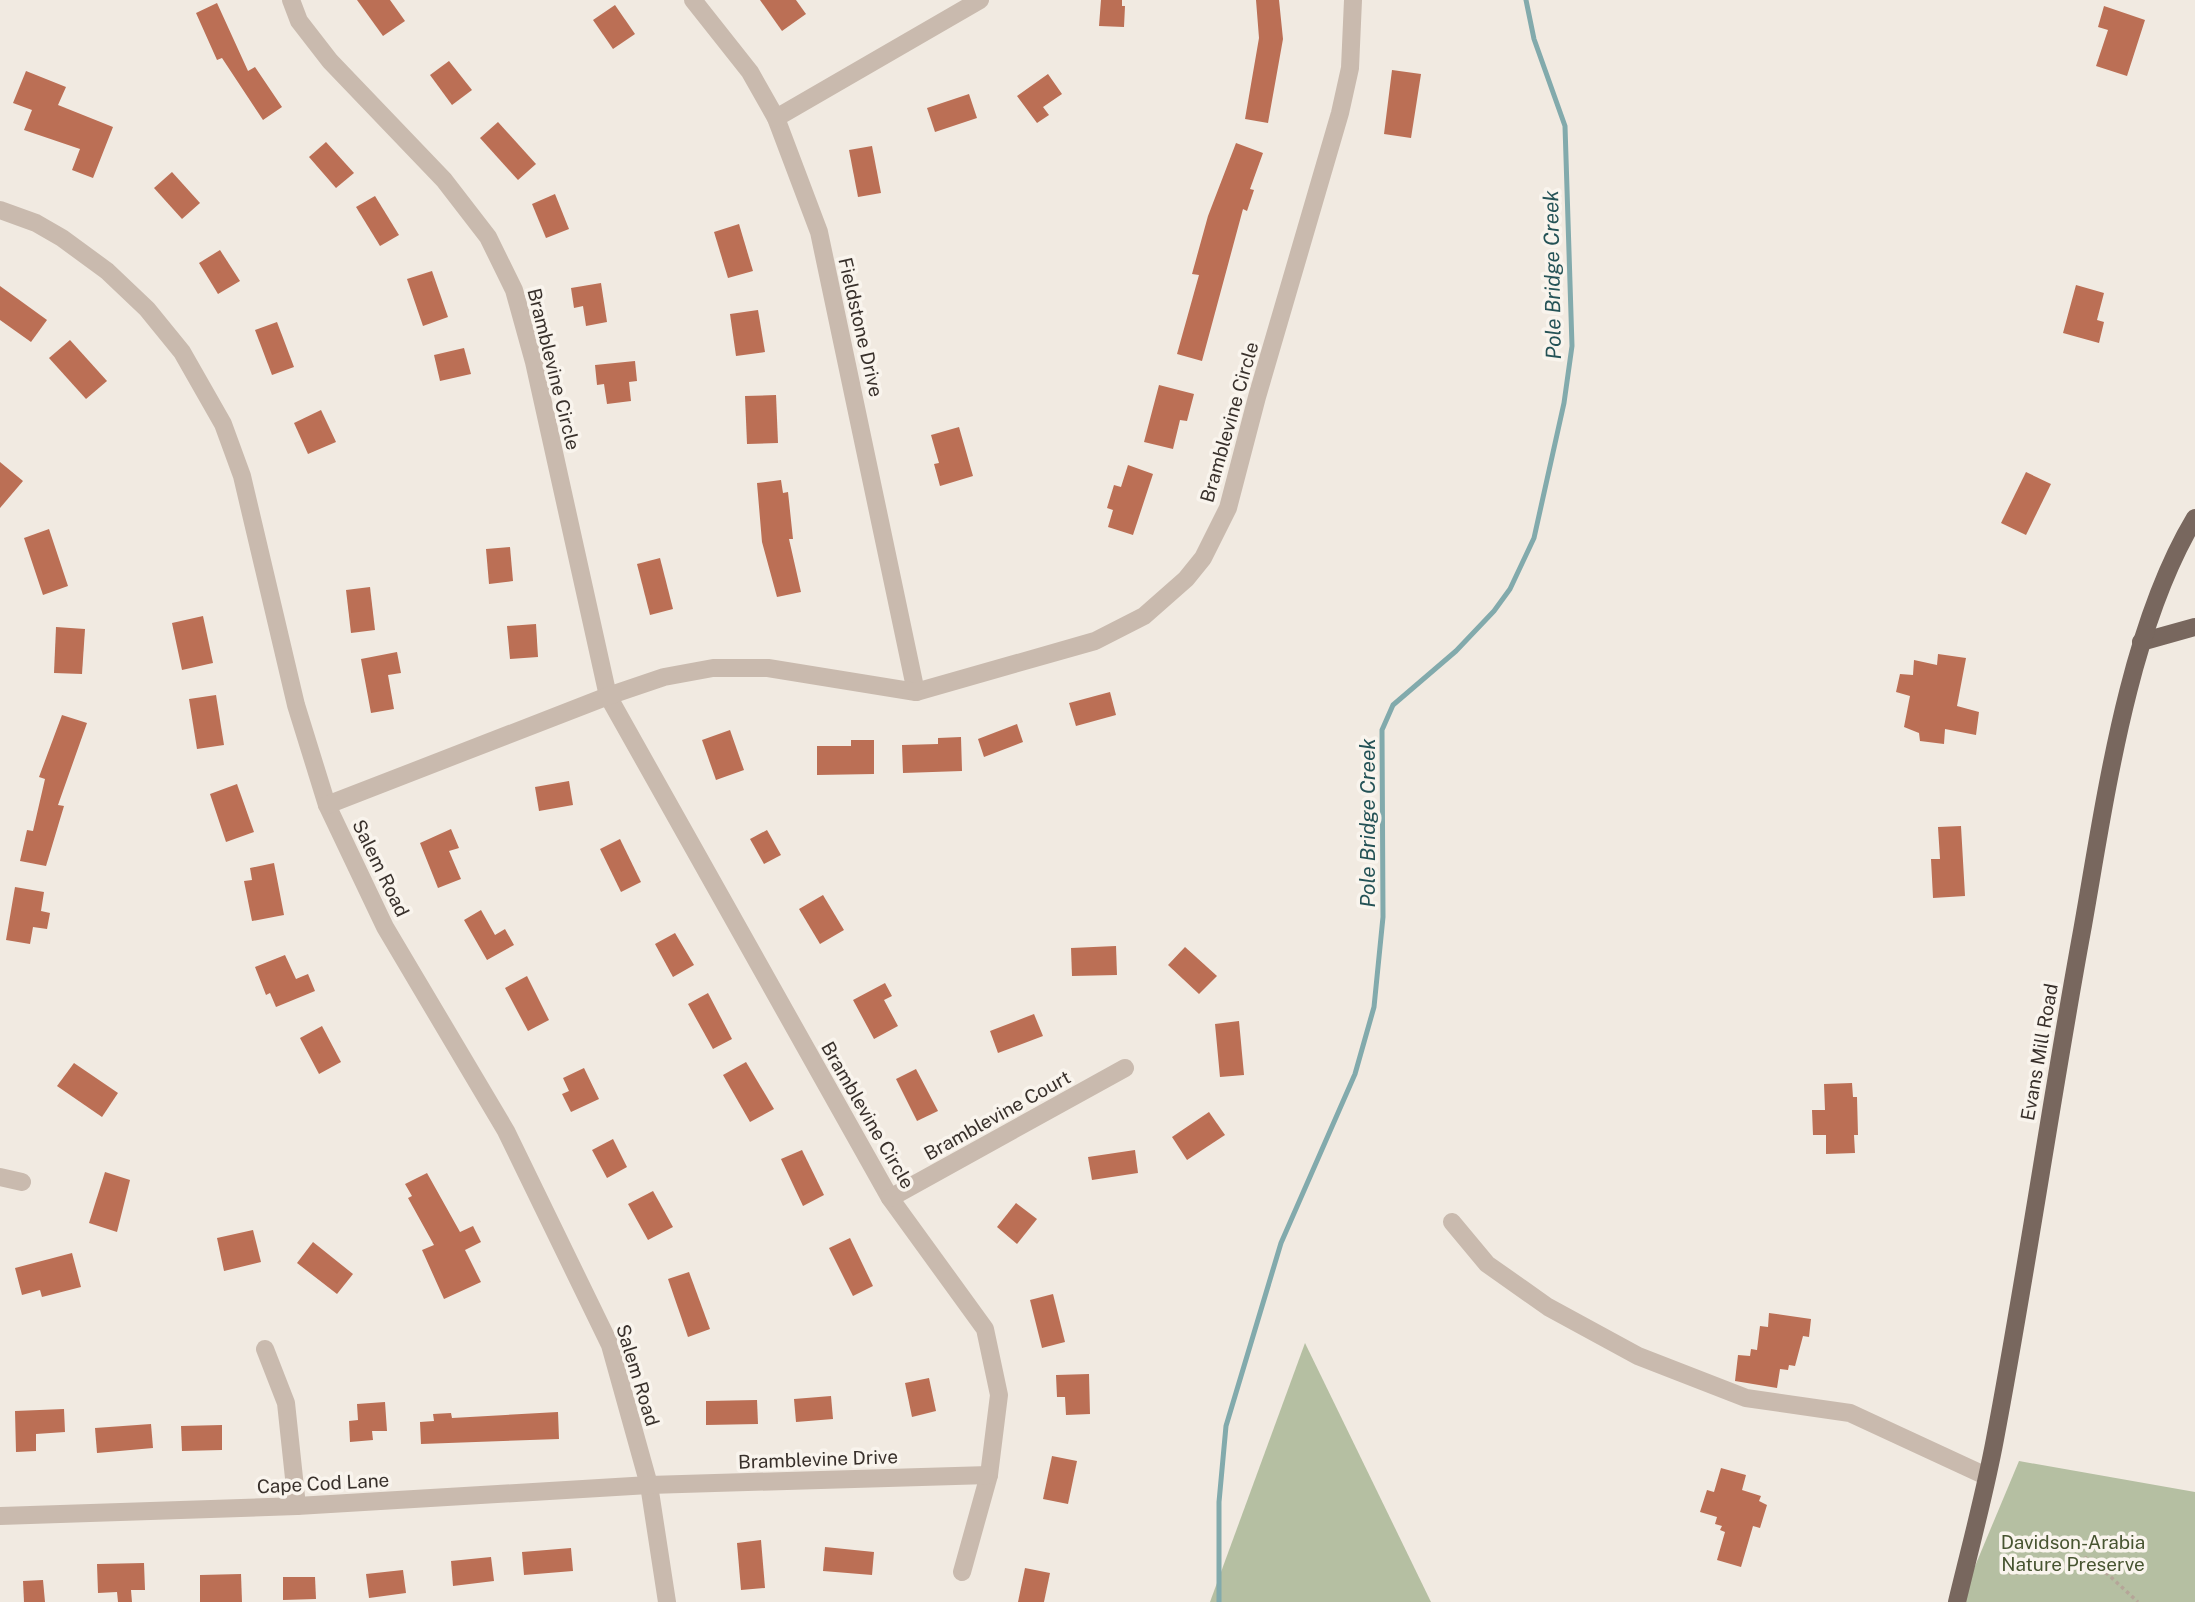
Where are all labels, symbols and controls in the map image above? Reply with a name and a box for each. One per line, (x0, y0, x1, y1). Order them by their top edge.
water label: Pole Bridge Creek (1538, 189, 1566, 360)
street label: Fieldstone Drive (834, 255, 888, 399)
street label: Bramblevine Circle (523, 286, 585, 452)
street label: Bramblevine Circle (1196, 339, 1262, 505)
water label: Pole Bridge Creek (1355, 738, 1380, 908)
street label: Salem Road (348, 816, 414, 920)
street label: Evans Mill Road (2016, 982, 2062, 1122)
street label: Bramblevine Circle (817, 1038, 919, 1192)
street label: Bramblevine Court (920, 1066, 1074, 1164)
street label: Salem Road (612, 1321, 664, 1429)
street label: Bramblevine Drive (738, 1445, 898, 1473)
street label: Cape Cod Lane (256, 1469, 390, 1497)
park label: Davidson-Arabia Nature Preserve (2001, 1531, 2145, 1575)

